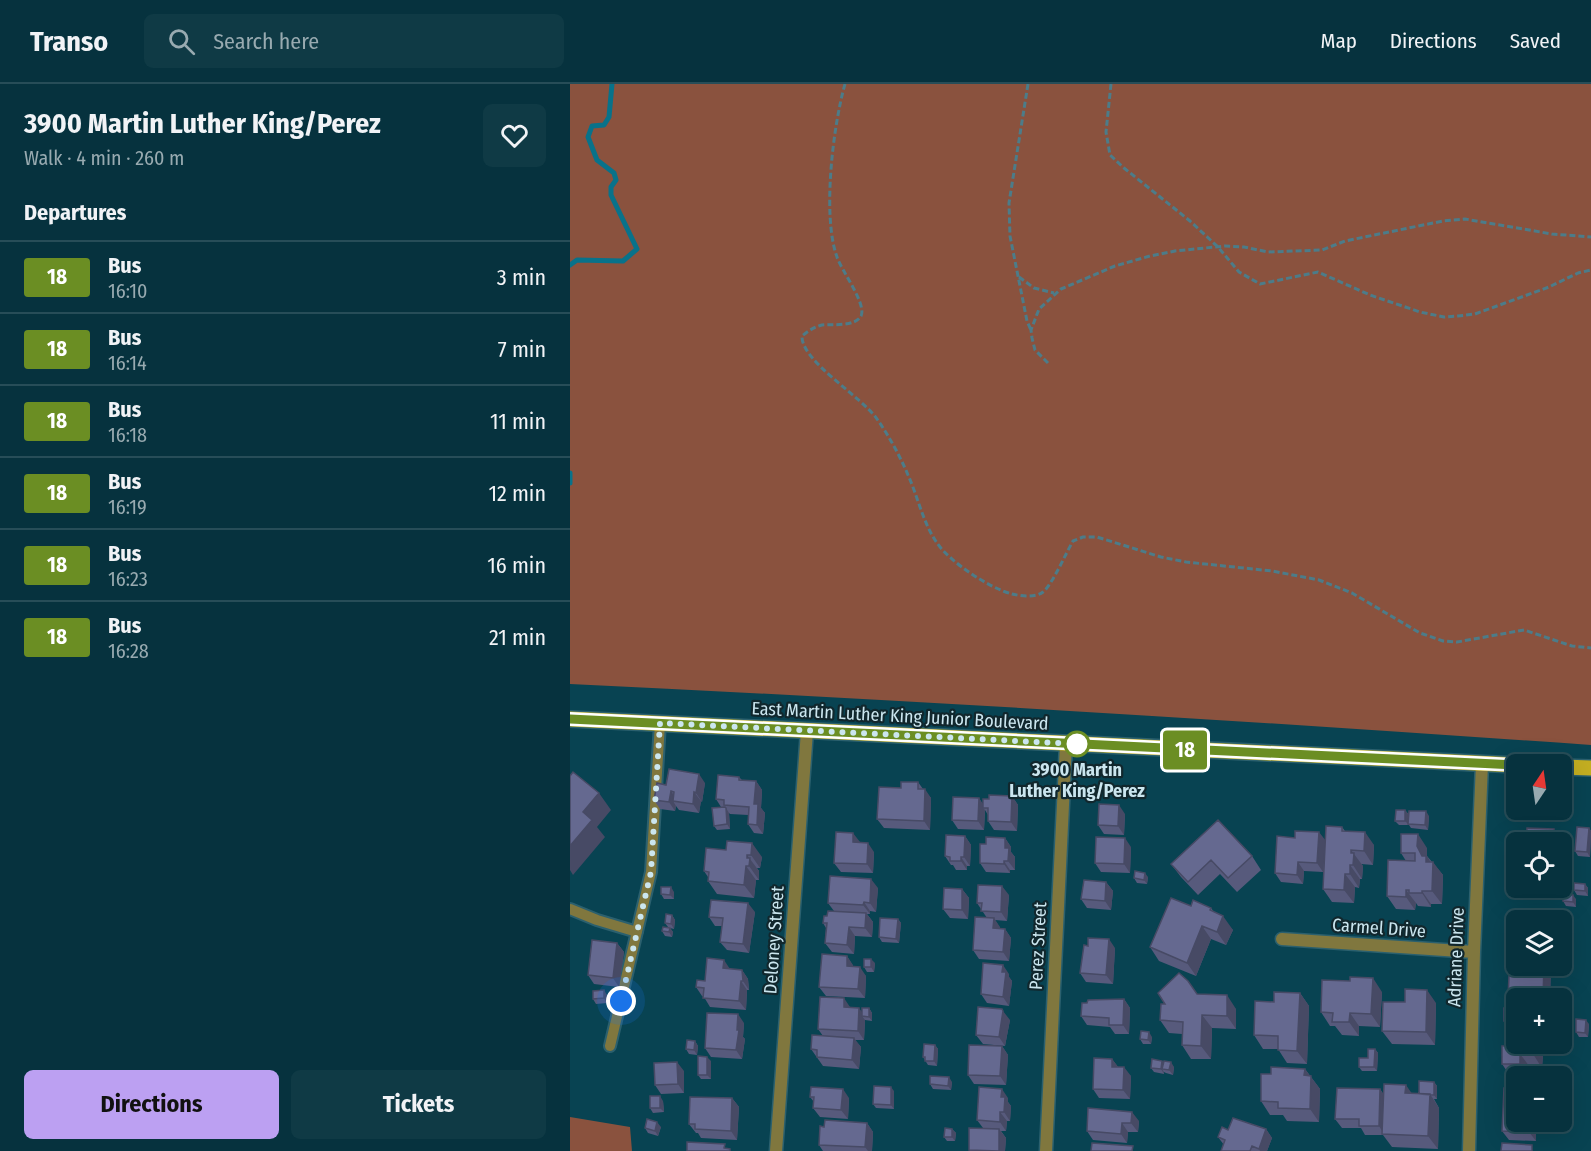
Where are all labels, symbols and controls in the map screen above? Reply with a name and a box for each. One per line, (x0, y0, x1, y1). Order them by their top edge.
search box (144, 14, 564, 68)
text: Transo (30, 25, 108, 58)
icon: search (165, 25, 198, 58)
text: Search here (213, 28, 319, 55)
text: Map (1320, 28, 1357, 54)
text: Directions (1390, 28, 1477, 54)
text: Saved (1510, 28, 1561, 54)
button: heart (483, 104, 546, 167)
text: 3900 Martin Luther King/Perez (24, 107, 381, 140)
text: Walk · 4 min · 260 m (24, 146, 184, 170)
text: Departures (24, 199, 126, 226)
text: Bus (108, 252, 141, 279)
text: 18 (47, 264, 67, 290)
text: 3 min (497, 264, 546, 291)
text: 16:10 (108, 279, 147, 303)
text: Bus (108, 324, 141, 351)
text: 18 (47, 336, 67, 362)
text: 7 min (498, 336, 546, 363)
text: 16:14 (108, 351, 147, 375)
text: Bus (108, 396, 141, 423)
text: 18 (47, 408, 67, 434)
text: 11 min (490, 408, 546, 435)
text: 16:18 (108, 423, 147, 447)
text: Bus (108, 468, 141, 495)
text: 18 (47, 480, 67, 506)
text: 12 min (488, 480, 546, 507)
text: 16:19 (108, 495, 147, 519)
text: Bus (108, 540, 141, 567)
text: 18 (47, 552, 67, 578)
text: 16 min (487, 552, 546, 579)
text: 16:23 (108, 567, 148, 591)
text: Bus (108, 612, 141, 639)
text: 18 (47, 624, 67, 650)
text: 21 min (489, 624, 546, 651)
text: 16:28 (108, 639, 149, 663)
street label: East Martin Luther King Junior Boulevard (751, 697, 1049, 735)
line badge: 18 (1158, 730, 1212, 770)
marker: 3900 Martin Luther King/Perez (1064, 731, 1090, 757)
text: 18 (1175, 737, 1195, 763)
north arrow (1506, 754, 1572, 820)
map controls (1506, 754, 1572, 1132)
place label: 3900 Martin Luther King/Perez (1009, 759, 1145, 802)
button: locate (1506, 832, 1572, 898)
street label: Deloney Street (759, 885, 789, 995)
street label: Perez Street (1025, 901, 1051, 990)
street label: Adriane Drive (1443, 907, 1469, 1007)
button: layers (1506, 910, 1572, 976)
street label: Carmel Drive (1331, 914, 1427, 942)
your location (606, 986, 636, 1016)
button: + (1506, 988, 1572, 1054)
button: − (1506, 1066, 1572, 1132)
button: Directions (24, 1070, 279, 1139)
button: Tickets (291, 1070, 546, 1139)

